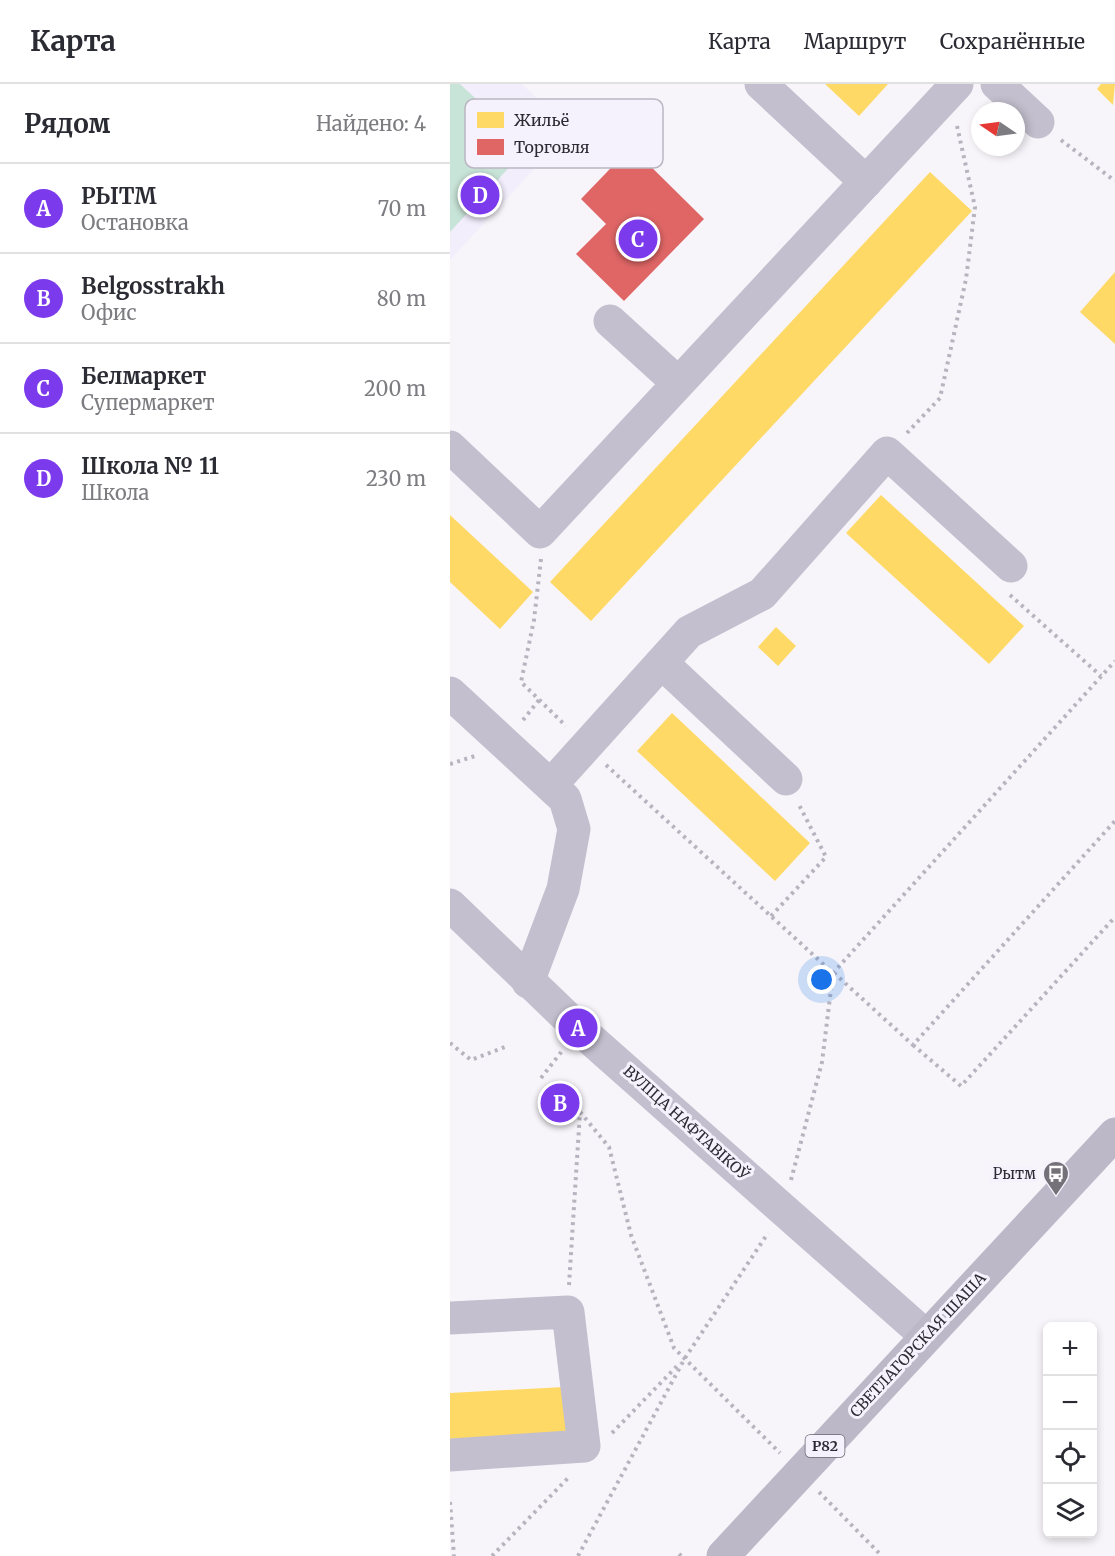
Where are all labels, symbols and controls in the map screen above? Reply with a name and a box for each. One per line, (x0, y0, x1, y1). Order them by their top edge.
text: Карта (30, 23, 116, 59)
text: Карта (708, 28, 771, 55)
text: Маршрут (804, 28, 907, 55)
text: Сохранённые (940, 28, 1085, 55)
legend (465, 99, 663, 168)
north arrow (971, 102, 1025, 156)
text: Рядом (24, 107, 110, 140)
text: Жильё (514, 110, 569, 130)
text: Найдено: 4 (316, 111, 426, 136)
text: Торговля (514, 137, 590, 157)
pin: D (460, 172, 500, 218)
text: РЫТМ (81, 182, 157, 210)
text: A (36, 196, 51, 221)
text: 70 m (378, 196, 426, 221)
text: Остановка (81, 210, 189, 235)
pin: C (618, 216, 657, 262)
text: Belgosstrakh (81, 272, 225, 300)
text: B (37, 286, 50, 311)
text: 80 m (377, 286, 426, 311)
text: Офис (81, 300, 137, 325)
text: Белмаркет (81, 362, 206, 390)
text: C (37, 376, 50, 401)
text: 200 m (364, 376, 426, 401)
text: Супермаркет (81, 390, 215, 415)
text: Школа № 11 (81, 452, 219, 480)
text: D (36, 466, 51, 491)
text: 230 m (366, 466, 426, 491)
text: Школа (81, 480, 149, 505)
your location (807, 965, 836, 994)
pin: A (558, 1006, 598, 1050)
street label: ВУЛІЦА НАФТАВІКОЎ (620, 1061, 754, 1184)
pin: B (540, 1080, 580, 1126)
bus stop icon: Рытм (1041, 1159, 1071, 1197)
place label: Рытм (993, 1164, 1036, 1183)
street label: СВЕТЛАГОРСКАЯ ШАША (846, 1268, 990, 1421)
map controls (1043, 1322, 1097, 1538)
button: + (1043, 1322, 1097, 1376)
button: − (1043, 1376, 1097, 1430)
button: locate (1043, 1430, 1097, 1484)
road number: Р82 (806, 1435, 844, 1457)
button: layers (1043, 1484, 1097, 1538)

